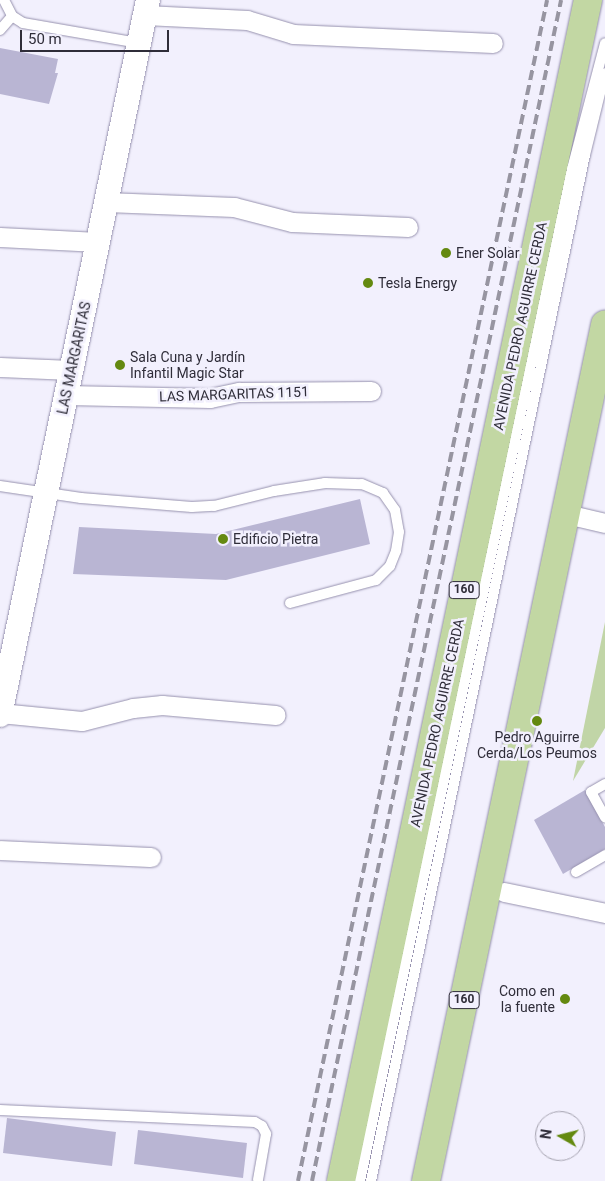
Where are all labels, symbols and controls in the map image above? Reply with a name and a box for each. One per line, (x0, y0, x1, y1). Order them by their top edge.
scale bar (22, 20, 171, 52)
text: 50 m (28, 30, 62, 48)
street label: AVENIDA PEDRO AGUIRRE CERDA (490, 220, 550, 432)
place label: Ener Solar (456, 245, 519, 261)
marker: Ener Solar (440, 247, 452, 259)
place label: Tesla Energy (378, 275, 457, 291)
marker: Tesla Energy (362, 277, 374, 289)
street label: LAS MARGARITAS (54, 300, 94, 416)
place label: Sala Cuna y Jardín Infantil Magic Star (130, 349, 245, 382)
marker: Sala Cuna y Jardín Infantil Magic Star (114, 359, 126, 371)
street label: LAS MARGARITAS 1151 (159, 383, 309, 405)
place label: Edificio Pietra (233, 531, 318, 547)
marker: Edificio Pietra (217, 533, 229, 545)
road number: 160 (448, 580, 480, 600)
street label: AVENIDA PEDRO AGUIRRE CERDA (407, 617, 467, 829)
marker: Pedro Aguirre Cerda/Los Peumos (531, 715, 543, 727)
place label: Pedro Aguirre Cerda/Los Peumos (477, 729, 597, 762)
place label: Como en la fuente (499, 983, 555, 1016)
road number: 160 (448, 990, 480, 1010)
marker: Como en la fuente (559, 993, 571, 1005)
north arrow (535, 1111, 585, 1161)
text: N (538, 1128, 555, 1140)

